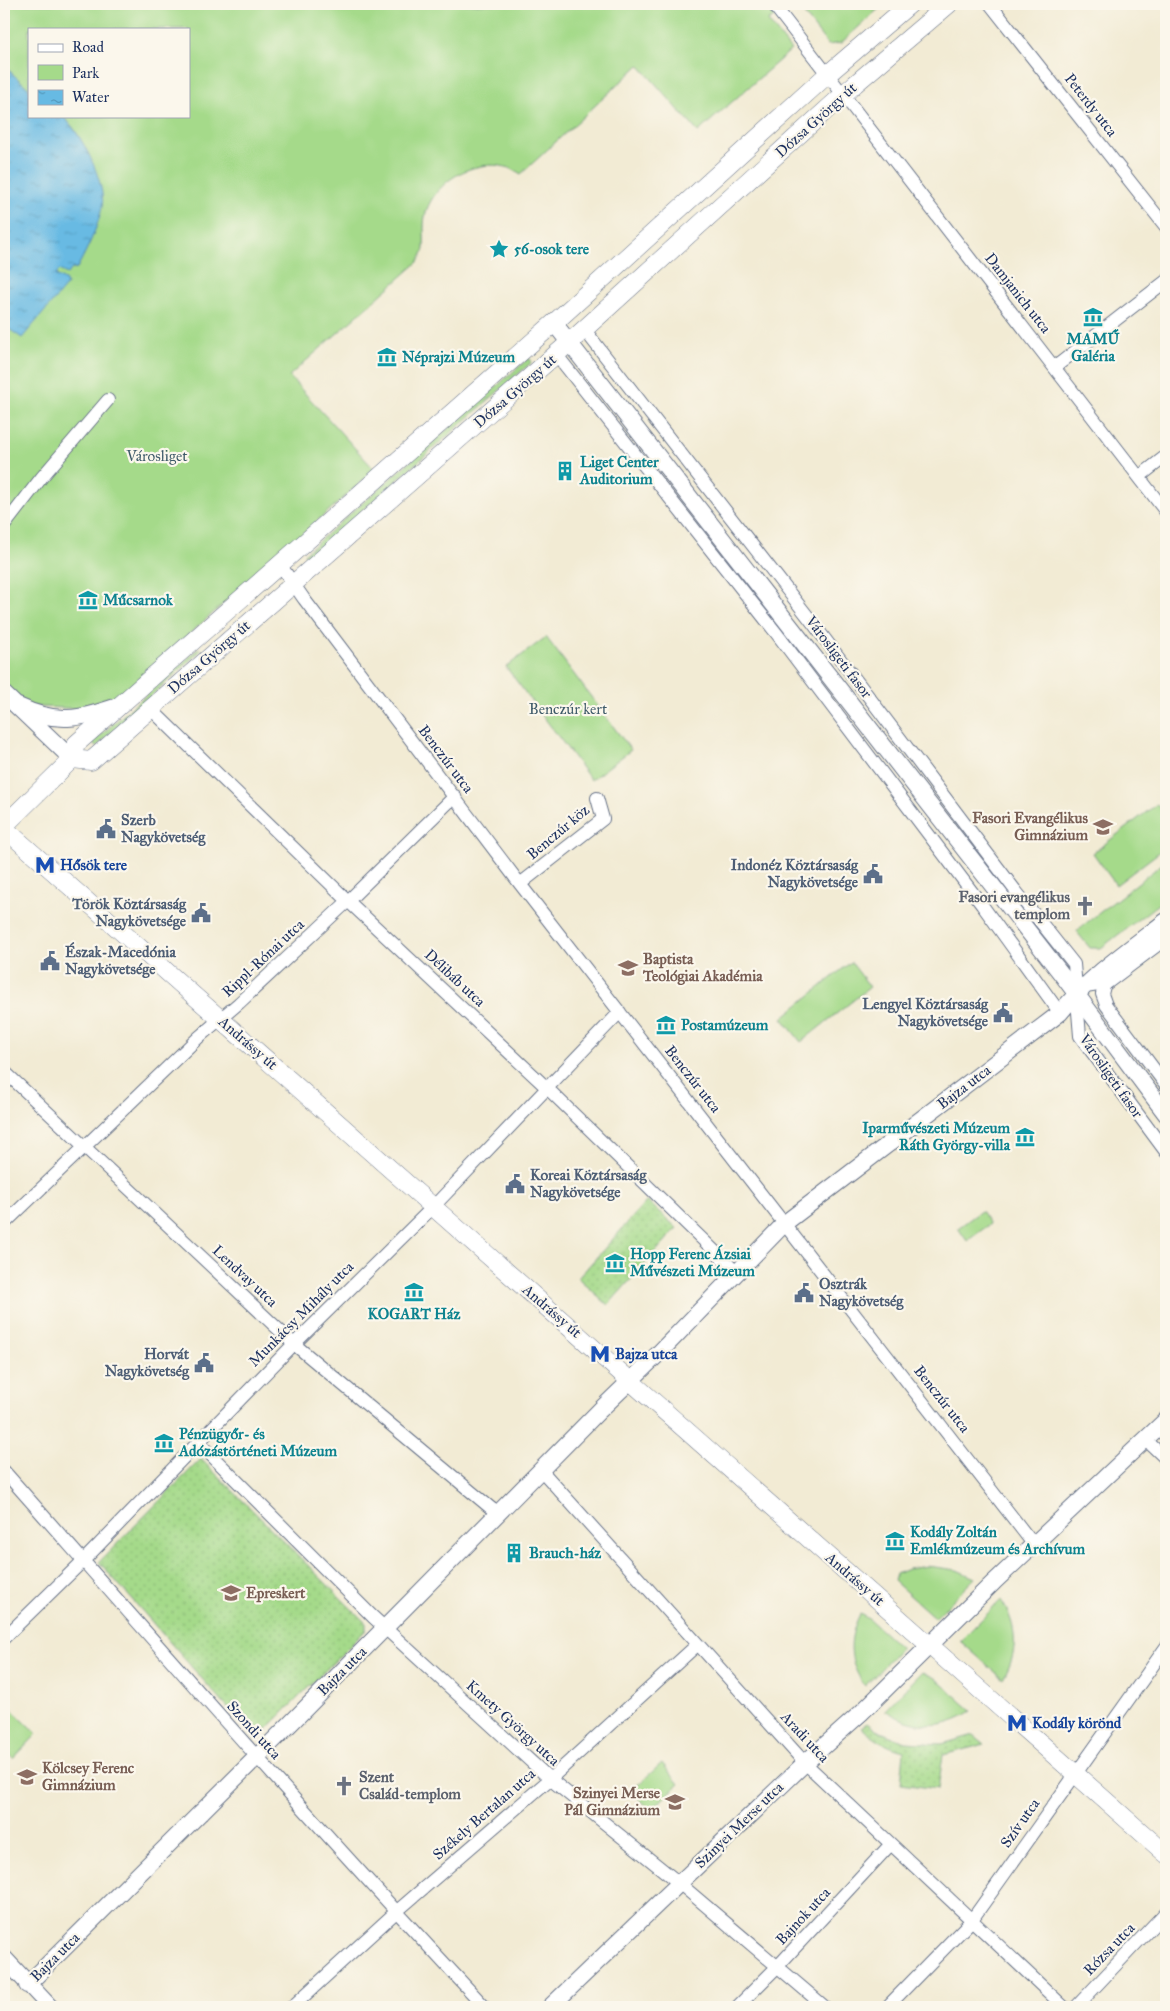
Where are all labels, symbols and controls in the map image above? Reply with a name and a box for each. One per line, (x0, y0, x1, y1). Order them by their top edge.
legend (28, 28, 190, 118)
text: Road (72, 38, 104, 56)
text: Park (72, 64, 99, 82)
street label: Peterdy utca (1061, 70, 1122, 141)
street label: Dózsa György út (772, 78, 861, 161)
text: Water (72, 88, 109, 106)
place icon: 56-osok tere (488, 238, 510, 260)
place label: 56-osok tere (514, 240, 590, 258)
street label: Damjanich utca (981, 249, 1055, 337)
museum icon: MAMŰ Galéria (1082, 306, 1104, 328)
place label: MAMŰ Galéria (1067, 329, 1121, 365)
museum icon: Néprajzi Múzeum (376, 346, 398, 368)
place label: Néprajzi Múzeum (402, 348, 516, 367)
street label: Dózsa György út (470, 350, 560, 432)
park label: Városliget (125, 447, 188, 465)
place label: Liget Center Auditorium (579, 453, 659, 488)
building icon: Liget Center Auditorium (554, 460, 576, 482)
museum icon: Műcsarnok (77, 589, 99, 611)
place label: Műcsarnok (103, 591, 174, 609)
street label: Városligeti fasor (802, 611, 876, 702)
street label: Dózsa György út (164, 616, 254, 698)
park label: Benczúr kert (529, 700, 608, 718)
street label: Benczúr utca (415, 721, 478, 797)
street label: Benczúr köz (523, 801, 593, 863)
place label: Fasori Evangélikus Gimnázium (972, 809, 1089, 844)
place label: Szerb Nagykövetség (121, 811, 206, 847)
school or university icon: Fasori Evangélikus Gimnázium (1092, 816, 1114, 838)
public building icon: Szerb Nagykövetség (95, 818, 117, 840)
metro station icon: Hősök tere (34, 854, 56, 876)
place label: Hősök tere (60, 856, 128, 874)
place label: Indonéz Köztársaság Nagykövetsége (731, 856, 859, 892)
public building icon: Indonéz Köztársaság Nagykövetsége (862, 863, 884, 885)
place label: Fasori evangélikus templom (958, 888, 1071, 924)
place label: Török Köztársaság Nagykövetsége (71, 895, 187, 931)
church icon: Fasori evangélikus templom (1074, 895, 1096, 917)
public building icon: Török Köztársaság Nagykövetsége (190, 902, 212, 924)
street label: Rippl-Rónai utca (218, 915, 308, 1001)
place label: Észak-Macedónia Nagykövetsége (65, 942, 176, 979)
street label: Délibáb utca (421, 945, 490, 1011)
public building icon: Észak-Macedónia Nagykövetsége (39, 950, 61, 972)
place label: Baptista Teológiai Akadémia (642, 950, 763, 986)
school or university icon: Baptista Teológiai Akadémia (617, 957, 639, 979)
place label: Lengyel Köztársaság Nagykövetsége (862, 995, 989, 1031)
public building icon: Lengyel Köztársaság Nagykövetsége (992, 1002, 1014, 1024)
street label: Andrássy út (214, 1012, 282, 1074)
museum icon: Postamúzeum (655, 1014, 677, 1036)
place label: Postamúzeum (681, 1016, 769, 1034)
street label: Városligeti fasor (1075, 1030, 1147, 1122)
street label: Benczúr utca (661, 1042, 725, 1117)
street label: Bajza utca (934, 1061, 995, 1113)
place label: Iparművészeti Múzeum Ráth György-villa (862, 1119, 1011, 1155)
museum icon: Iparművészeti Múzeum Ráth György-villa (1014, 1126, 1036, 1148)
place label: Koreai Köztársaság Nagykövetsége (530, 1166, 647, 1202)
public building icon: Koreai Köztársaság Nagykövetsége (504, 1173, 526, 1195)
street label: Lendvay utca (209, 1241, 282, 1311)
place label: Hopp Ferenc Ázsiai Művészeti Múzeum (630, 1244, 755, 1280)
museum icon: Hopp Ferenc Ázsiai Művészeti Múzeum (604, 1252, 626, 1274)
street label: Munkácsy Mihály utca (245, 1257, 358, 1370)
place label: Osztrák Nagykövetség (819, 1275, 904, 1311)
street label: Andrássy út (518, 1280, 586, 1342)
museum icon: KOGART Ház (403, 1281, 425, 1303)
public building icon: Osztrák Nagykövetség (793, 1282, 815, 1304)
place label: KOGART Ház (368, 1305, 460, 1323)
metro station icon: Bajza utca (589, 1343, 611, 1365)
place label: Horvát Nagykövetség (105, 1345, 190, 1381)
place label: Bajza utca (615, 1345, 678, 1364)
public building icon: Horvát Nagykövetség (193, 1352, 215, 1374)
street label: Benczúr utca (910, 1362, 974, 1437)
place label: Pénzügyőr- és Adózástörténeti Múzeum (178, 1425, 338, 1460)
museum icon: Pénzügyőr- és Adózástörténeti Múzeum (153, 1432, 175, 1454)
place label: Kodály Zoltán Emlékmúzeum és Archívum (910, 1523, 1086, 1558)
museum icon: Kodály Zoltán Emlékmúzeum és Archívum (884, 1530, 906, 1552)
building icon: Brauch-ház (503, 1542, 525, 1564)
place label: Brauch-ház (529, 1544, 601, 1562)
street label: Andrássy út (821, 1548, 889, 1610)
school or university icon: Epreskert (220, 1582, 242, 1604)
place label: Epreskert (246, 1584, 306, 1603)
street label: Bajza utca (314, 1642, 371, 1699)
street label: Kmety György utca (463, 1676, 564, 1770)
street label: Szondi utca (223, 1697, 285, 1763)
street label: Aradi utca (776, 1707, 833, 1767)
metro station icon: Kodály körönd (1006, 1712, 1028, 1734)
place label: Kodály körönd (1032, 1714, 1122, 1733)
place label: Kölcsey Ferenc Gimnázium (42, 1759, 135, 1794)
street label: Székely Bertalan utca (429, 1764, 539, 1863)
school or university icon: Kölcsey Ferenc Gimnázium (16, 1766, 38, 1788)
place label: Szent Család-templom (359, 1768, 461, 1804)
church icon: Szent Család-templom (333, 1775, 355, 1797)
street label: Szinyei Merse utca (691, 1778, 787, 1872)
place label: Szinyei Merse Pál Gimnázium (564, 1784, 661, 1819)
school or university icon: Szinyei Merse Pál Gimnázium (664, 1791, 686, 1813)
street label: Szív utca (997, 1794, 1044, 1851)
street label: Bajnok utca (772, 1883, 835, 1948)
street label: Rózsa utca (1080, 1919, 1139, 1979)
street label: Bajza utca (27, 1928, 84, 1985)

